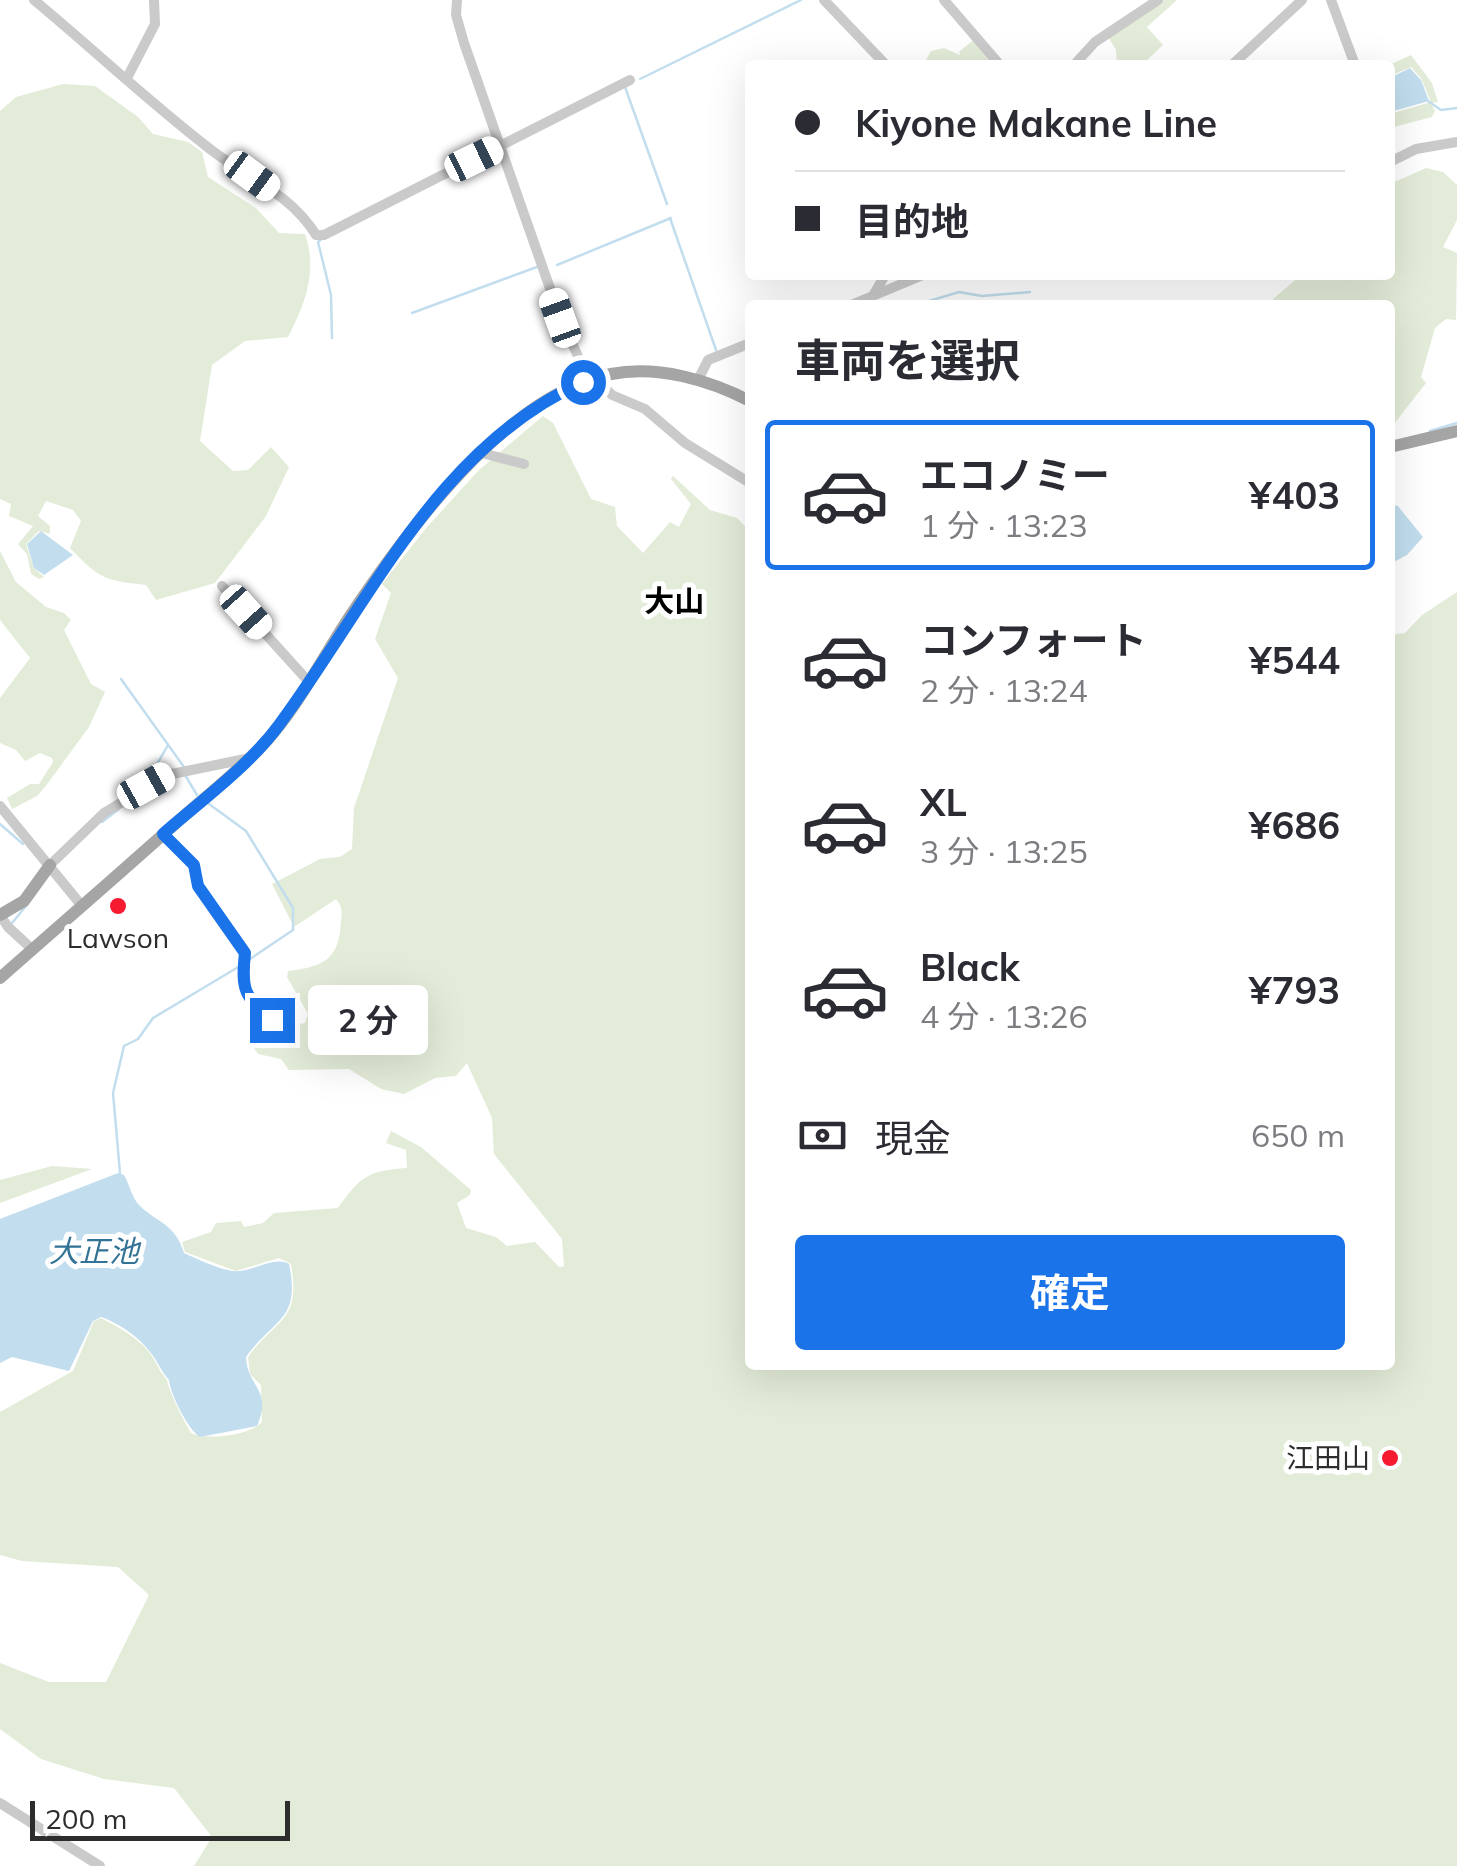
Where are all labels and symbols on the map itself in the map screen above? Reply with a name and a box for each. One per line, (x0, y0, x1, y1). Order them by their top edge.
car (440, 132, 508, 186)
car (219, 146, 285, 206)
car (536, 285, 584, 351)
route start (561, 360, 606, 405)
car (215, 580, 277, 644)
district label: 大山 (644, 582, 704, 620)
car (112, 758, 180, 814)
marker: Lawson (107, 895, 129, 917)
place label: Lawson (67, 920, 169, 955)
callout: 2 分 (307, 985, 427, 1055)
route end (250, 998, 295, 1043)
water label: 大正池 (49, 1232, 142, 1270)
place label: 江田山 (1286, 1440, 1370, 1475)
marker: 江田山 (1379, 1447, 1401, 1469)
scale bar (30, 1796, 290, 1840)

